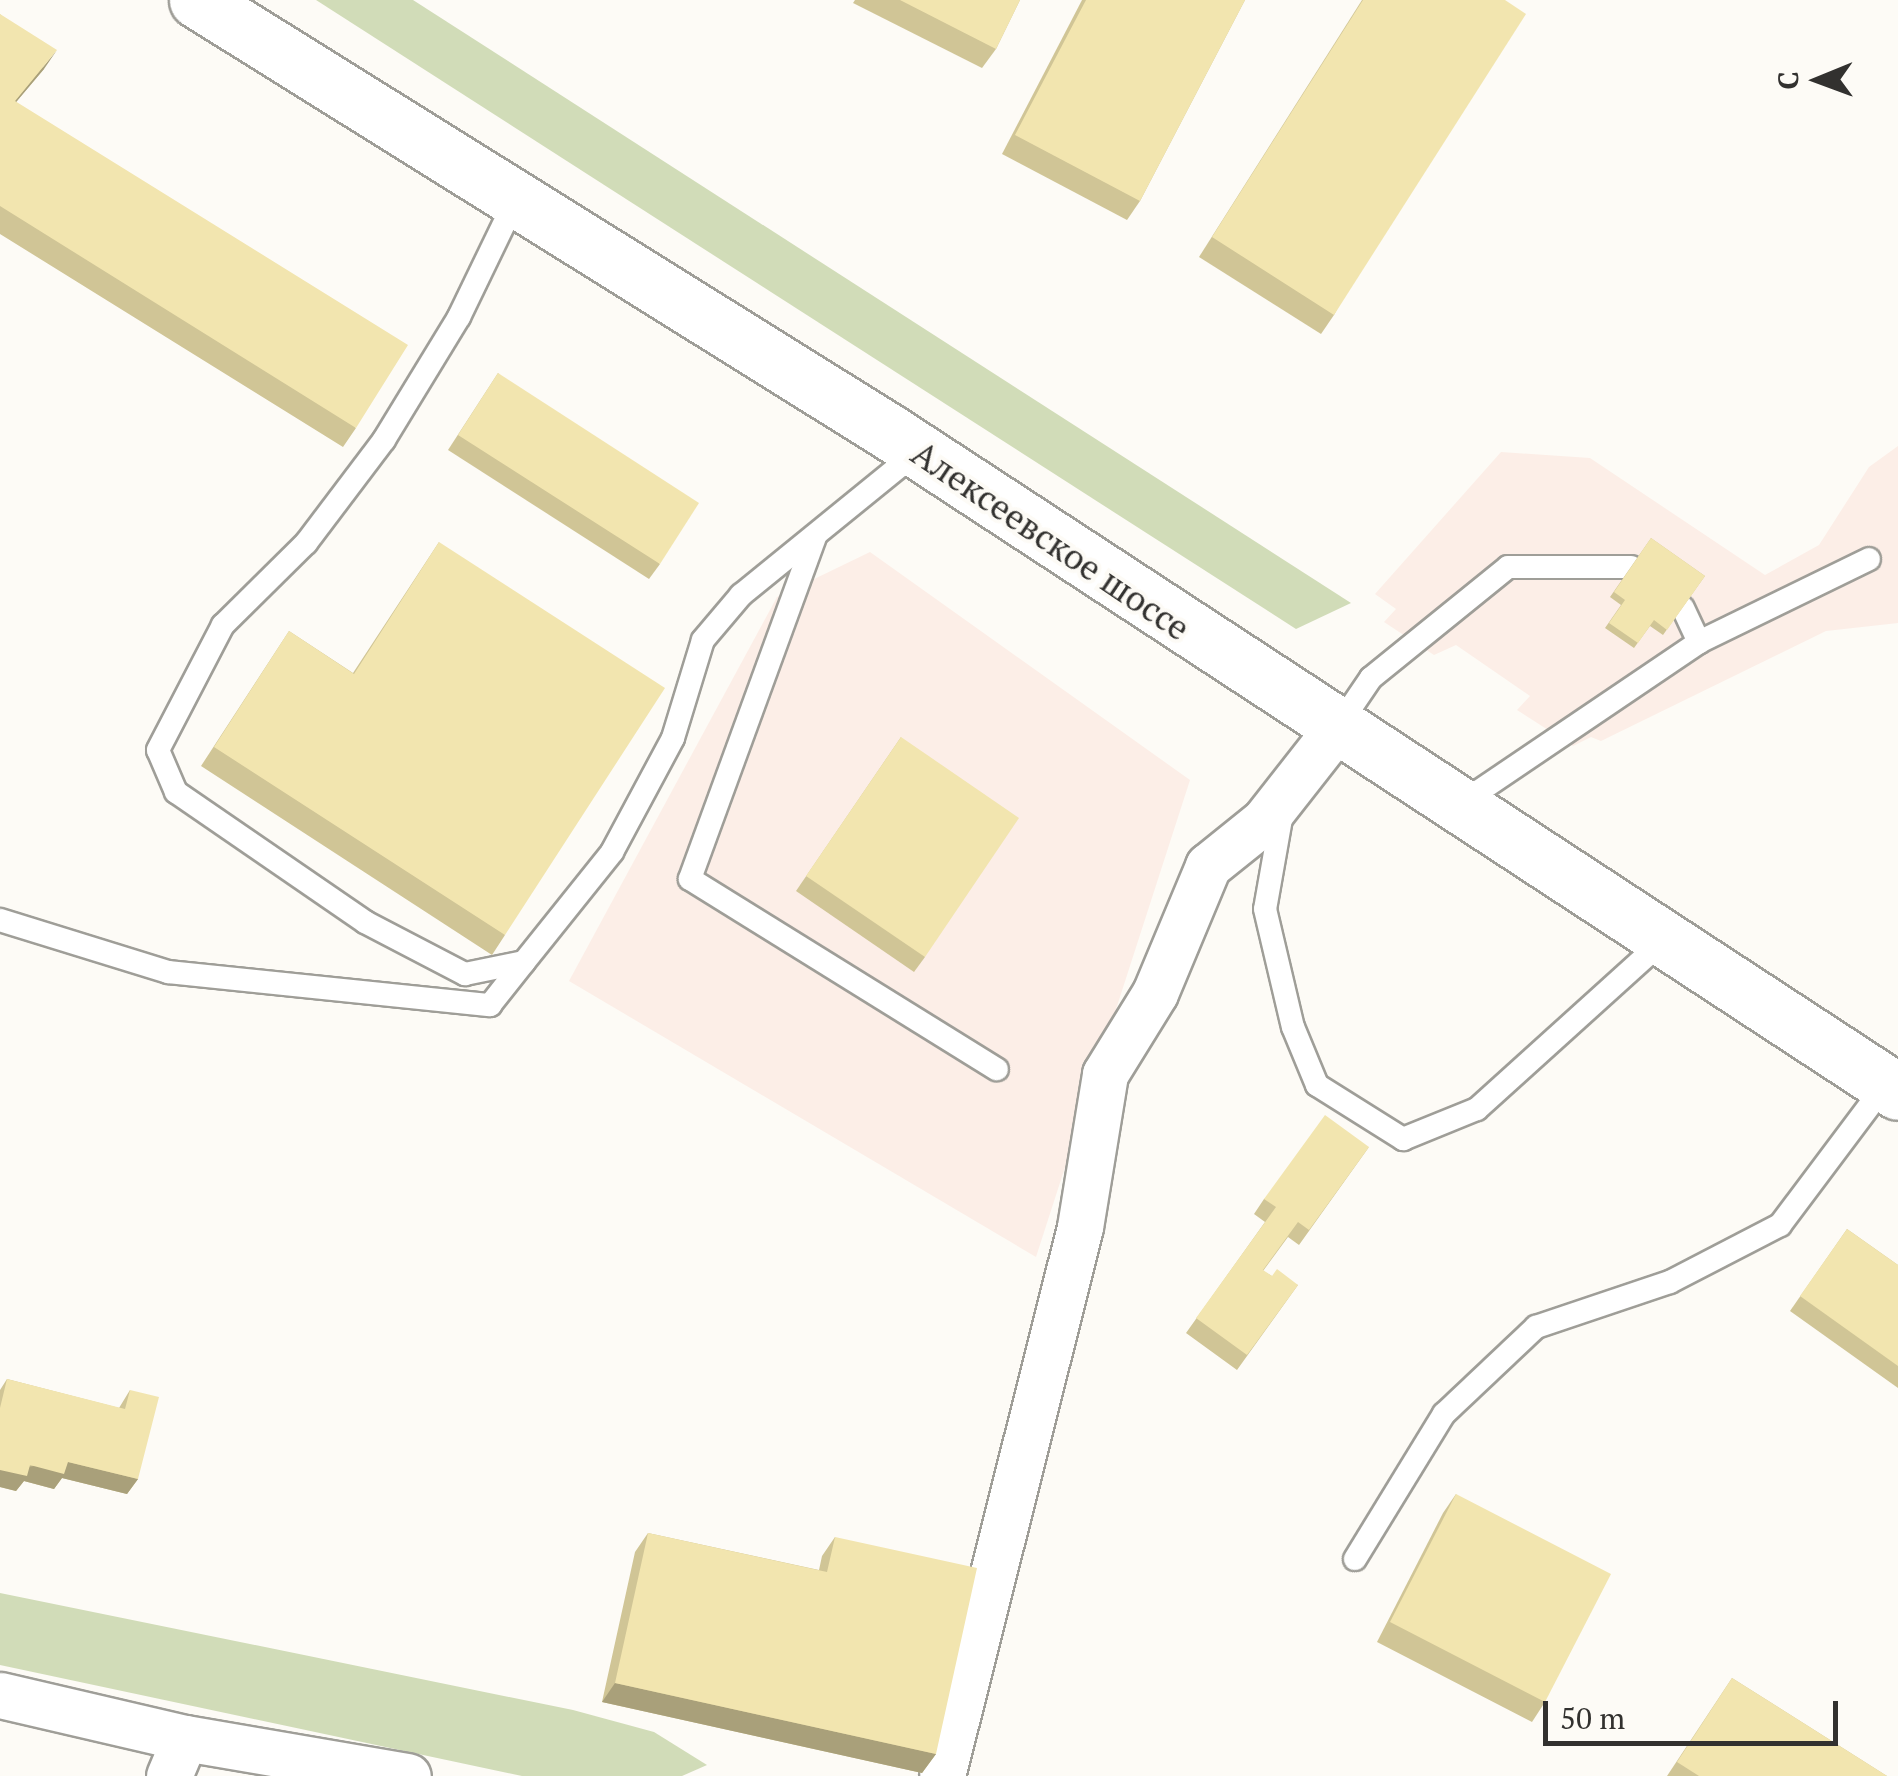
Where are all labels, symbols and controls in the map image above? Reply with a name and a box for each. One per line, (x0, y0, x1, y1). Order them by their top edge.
north arrow (1768, 30, 1868, 130)
text: С (1769, 71, 1806, 90)
street label: Алексеевское шоссе (904, 431, 1198, 649)
scale bar (1548, 1681, 1843, 1743)
text: 50 m (1560, 1698, 1625, 1738)

